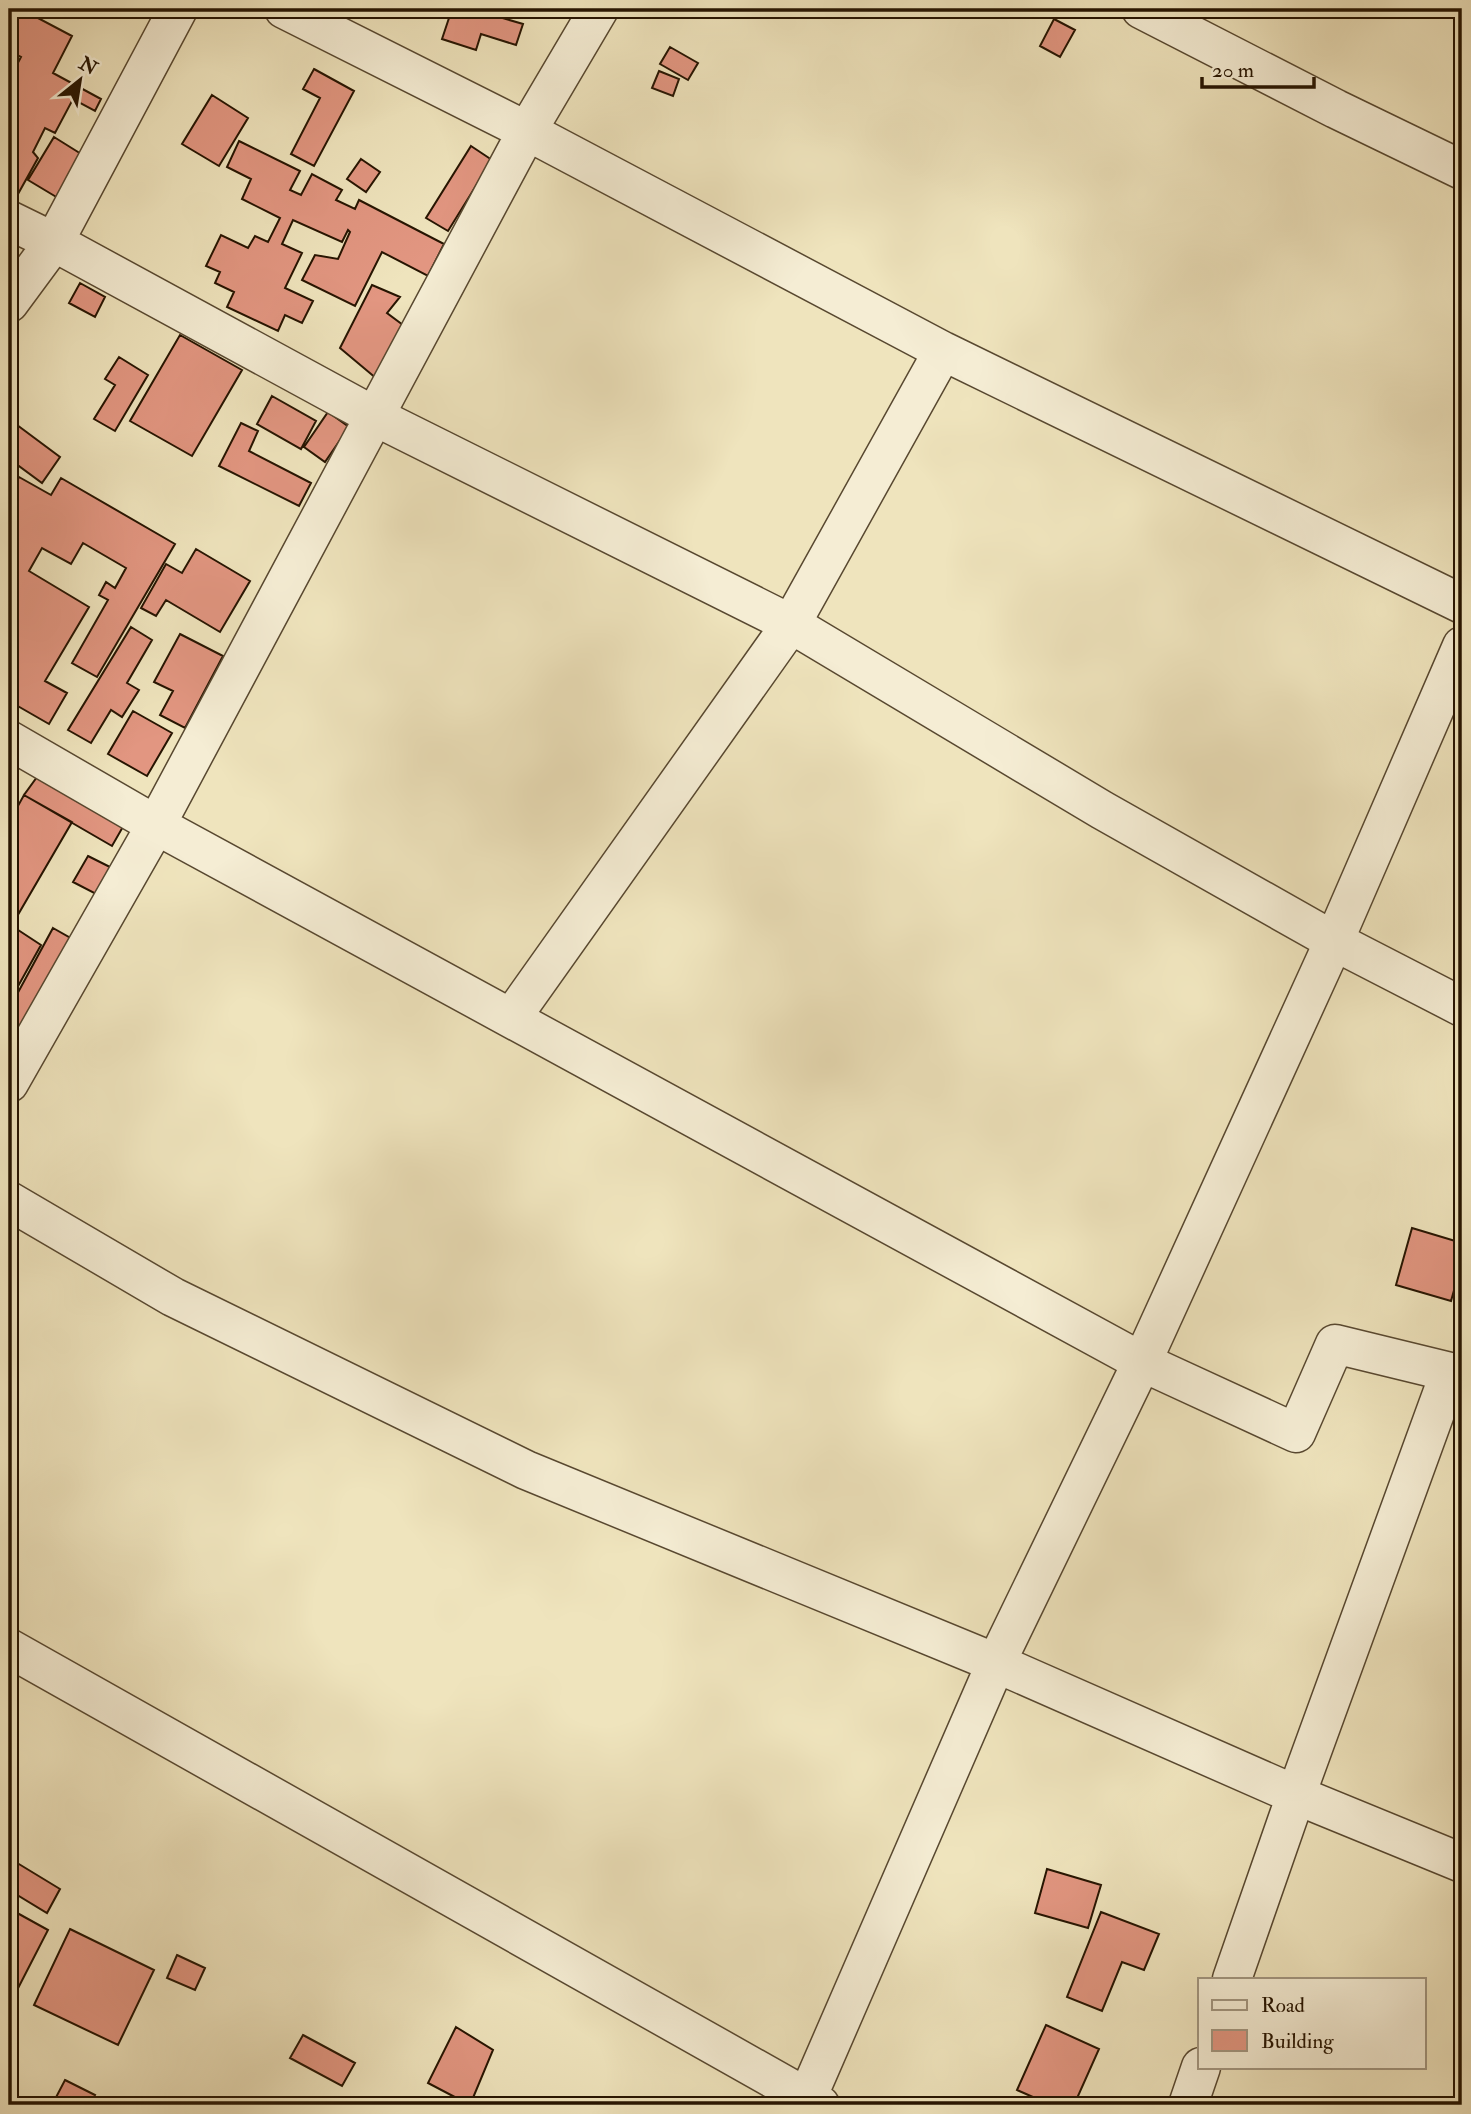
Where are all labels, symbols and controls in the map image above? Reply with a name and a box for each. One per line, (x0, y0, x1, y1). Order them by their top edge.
north arrow (46, 46, 116, 116)
scale bar (1202, 46, 1314, 90)
text: N (74, 51, 102, 81)
text: 20 m (1212, 57, 1254, 84)
legend (1198, 1978, 1426, 2068)
text: Road (1261, 1992, 1306, 2019)
text: Building (1261, 2028, 1334, 2055)

